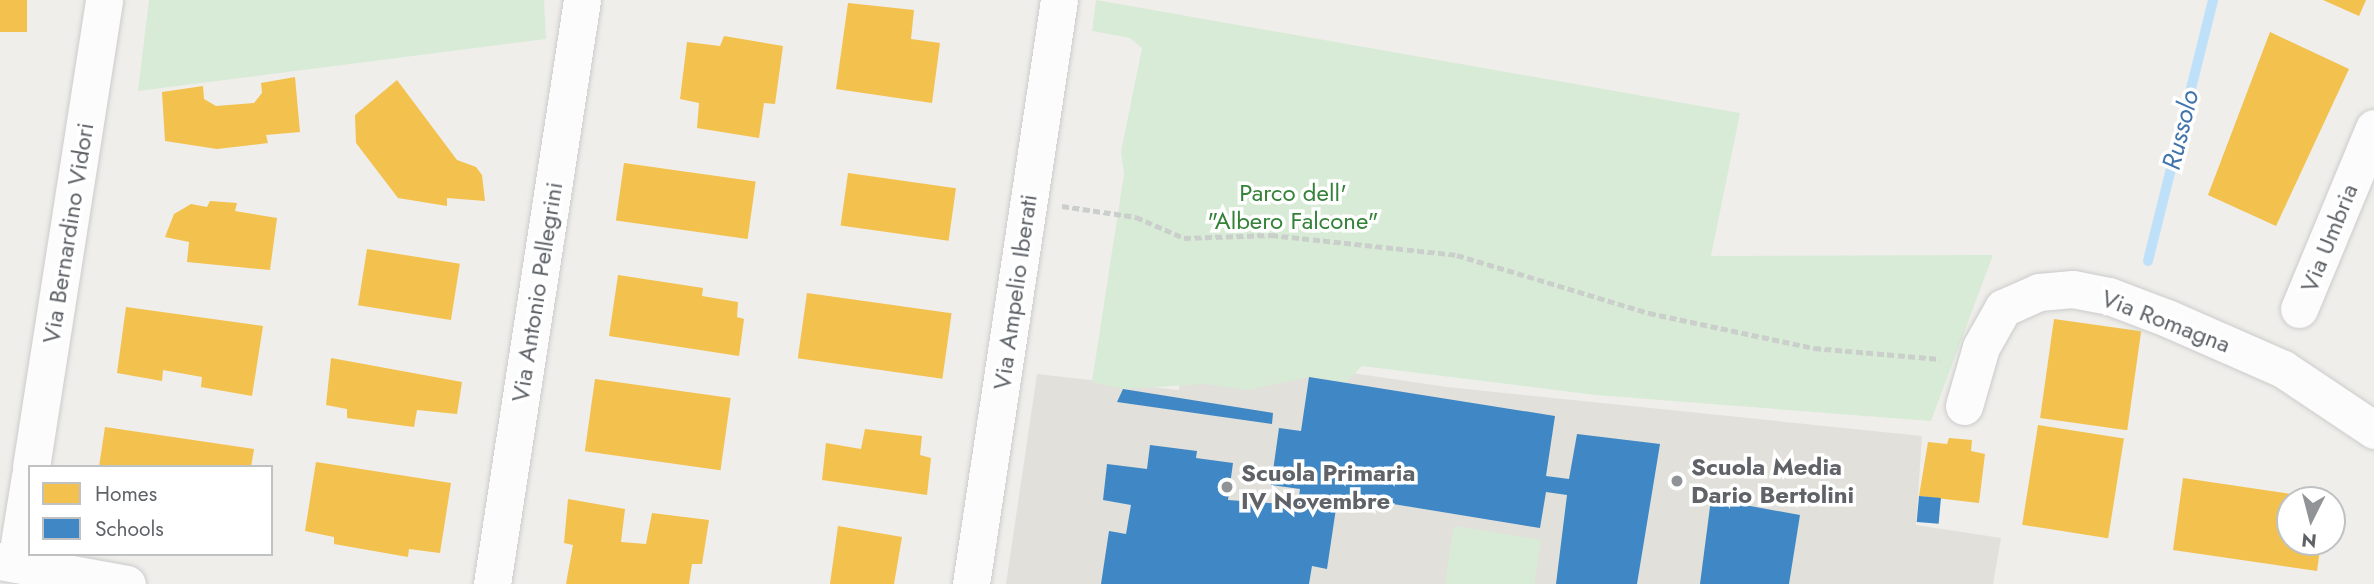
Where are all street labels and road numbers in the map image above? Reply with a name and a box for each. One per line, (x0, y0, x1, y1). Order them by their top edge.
street label: Via Bernardino Vidori (36, 120, 100, 346)
street label: Via Antonio Pellegrini (505, 180, 569, 404)
street label: Via Umbria (2294, 180, 2364, 296)
street label: Via Ampelio Iberati (987, 192, 1043, 392)
street label: Via Romagna (2098, 283, 2234, 359)

